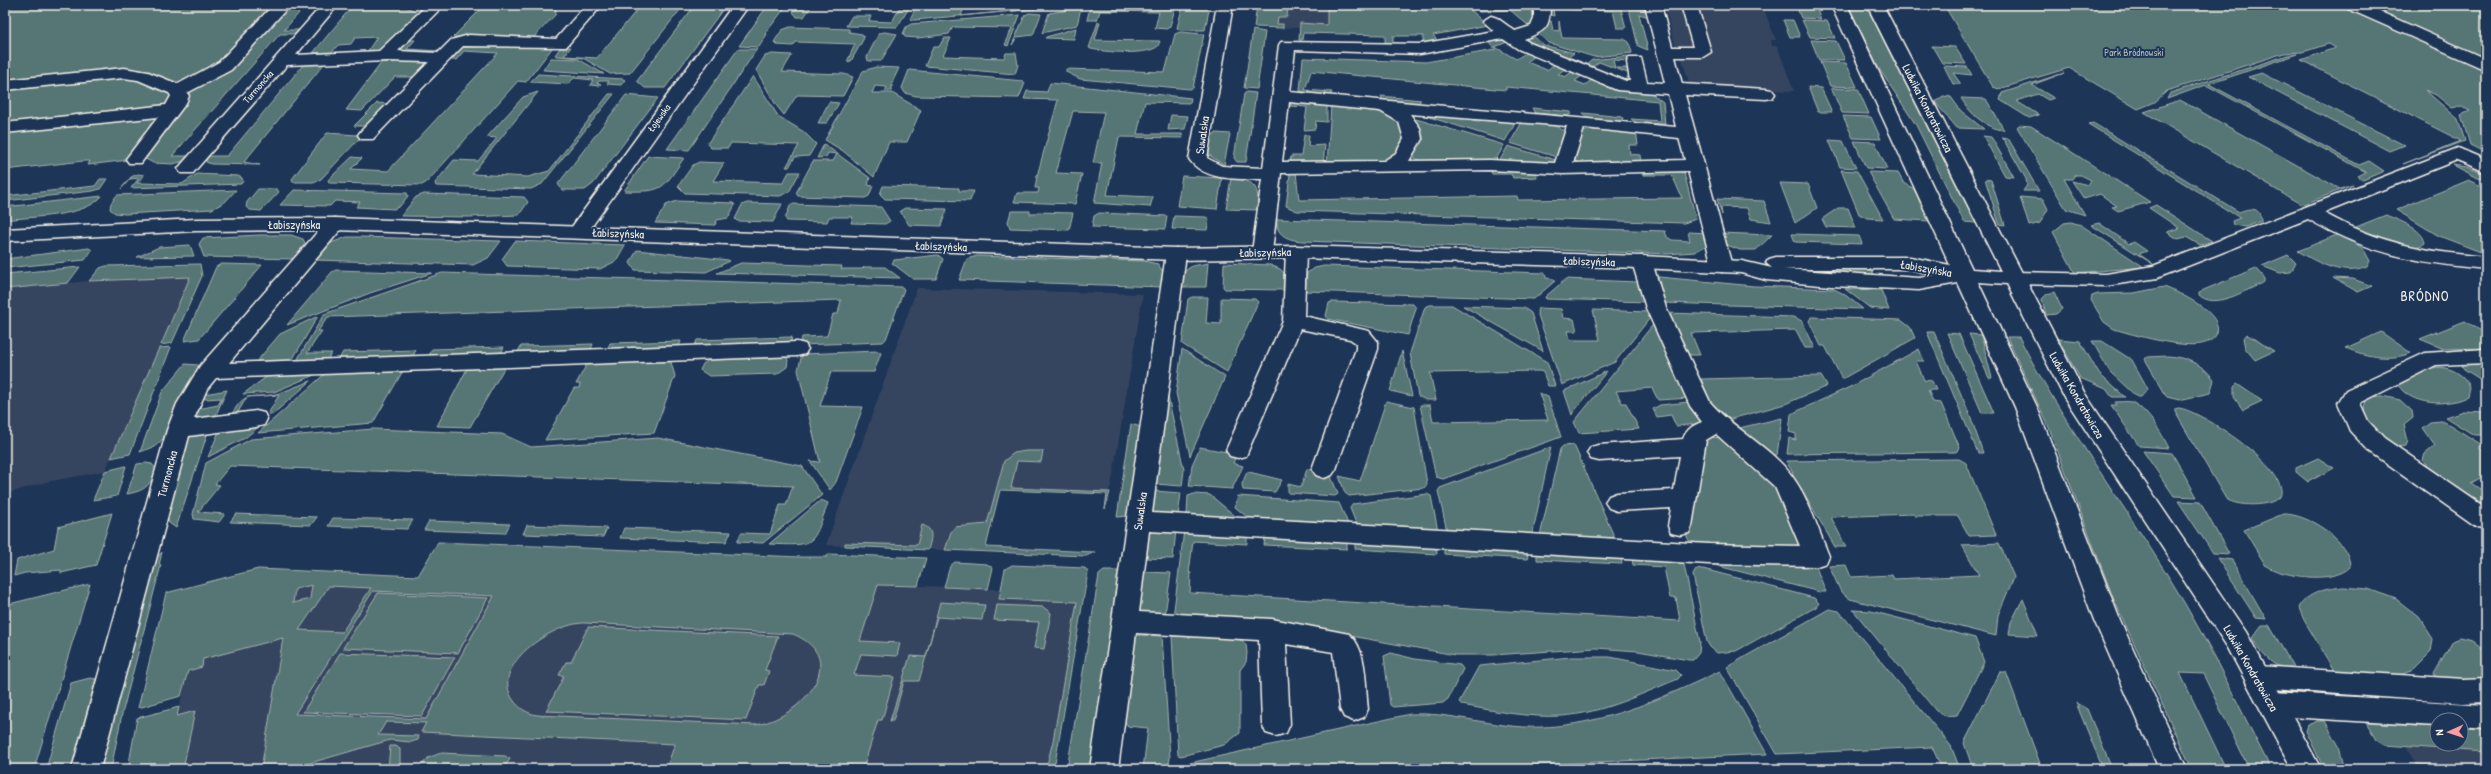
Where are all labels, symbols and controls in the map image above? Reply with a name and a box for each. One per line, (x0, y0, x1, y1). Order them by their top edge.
park label: Park Bródnowski (2104, 46, 2164, 59)
street label: Ludwika Kondratowicza (1898, 61, 1958, 155)
street label: Turmoncka (240, 68, 276, 106)
street label: Łojewska (645, 101, 674, 135)
street label: Suwalska (1191, 115, 1213, 155)
street label: Łabiszyńska (268, 216, 320, 233)
street label: Łabiszyńska (592, 224, 645, 242)
street label: Łabiszyńska (915, 237, 968, 255)
street label: Łabiszyńska (1239, 243, 1292, 261)
street label: Łabiszyńska (1563, 252, 1616, 270)
street label: Łabiszyńska (1899, 255, 1954, 281)
district label: BRÓDNO (2400, 286, 2450, 305)
street label: Ludwika Kondratowicza (2045, 349, 2109, 441)
street label: Turmoncka (153, 448, 181, 499)
street label: Suwalska (1129, 491, 1151, 531)
street label: Ludwika Kondratowicza (2219, 622, 2283, 714)
north arrow (2429, 712, 2469, 752)
text: N (2432, 729, 2446, 736)

